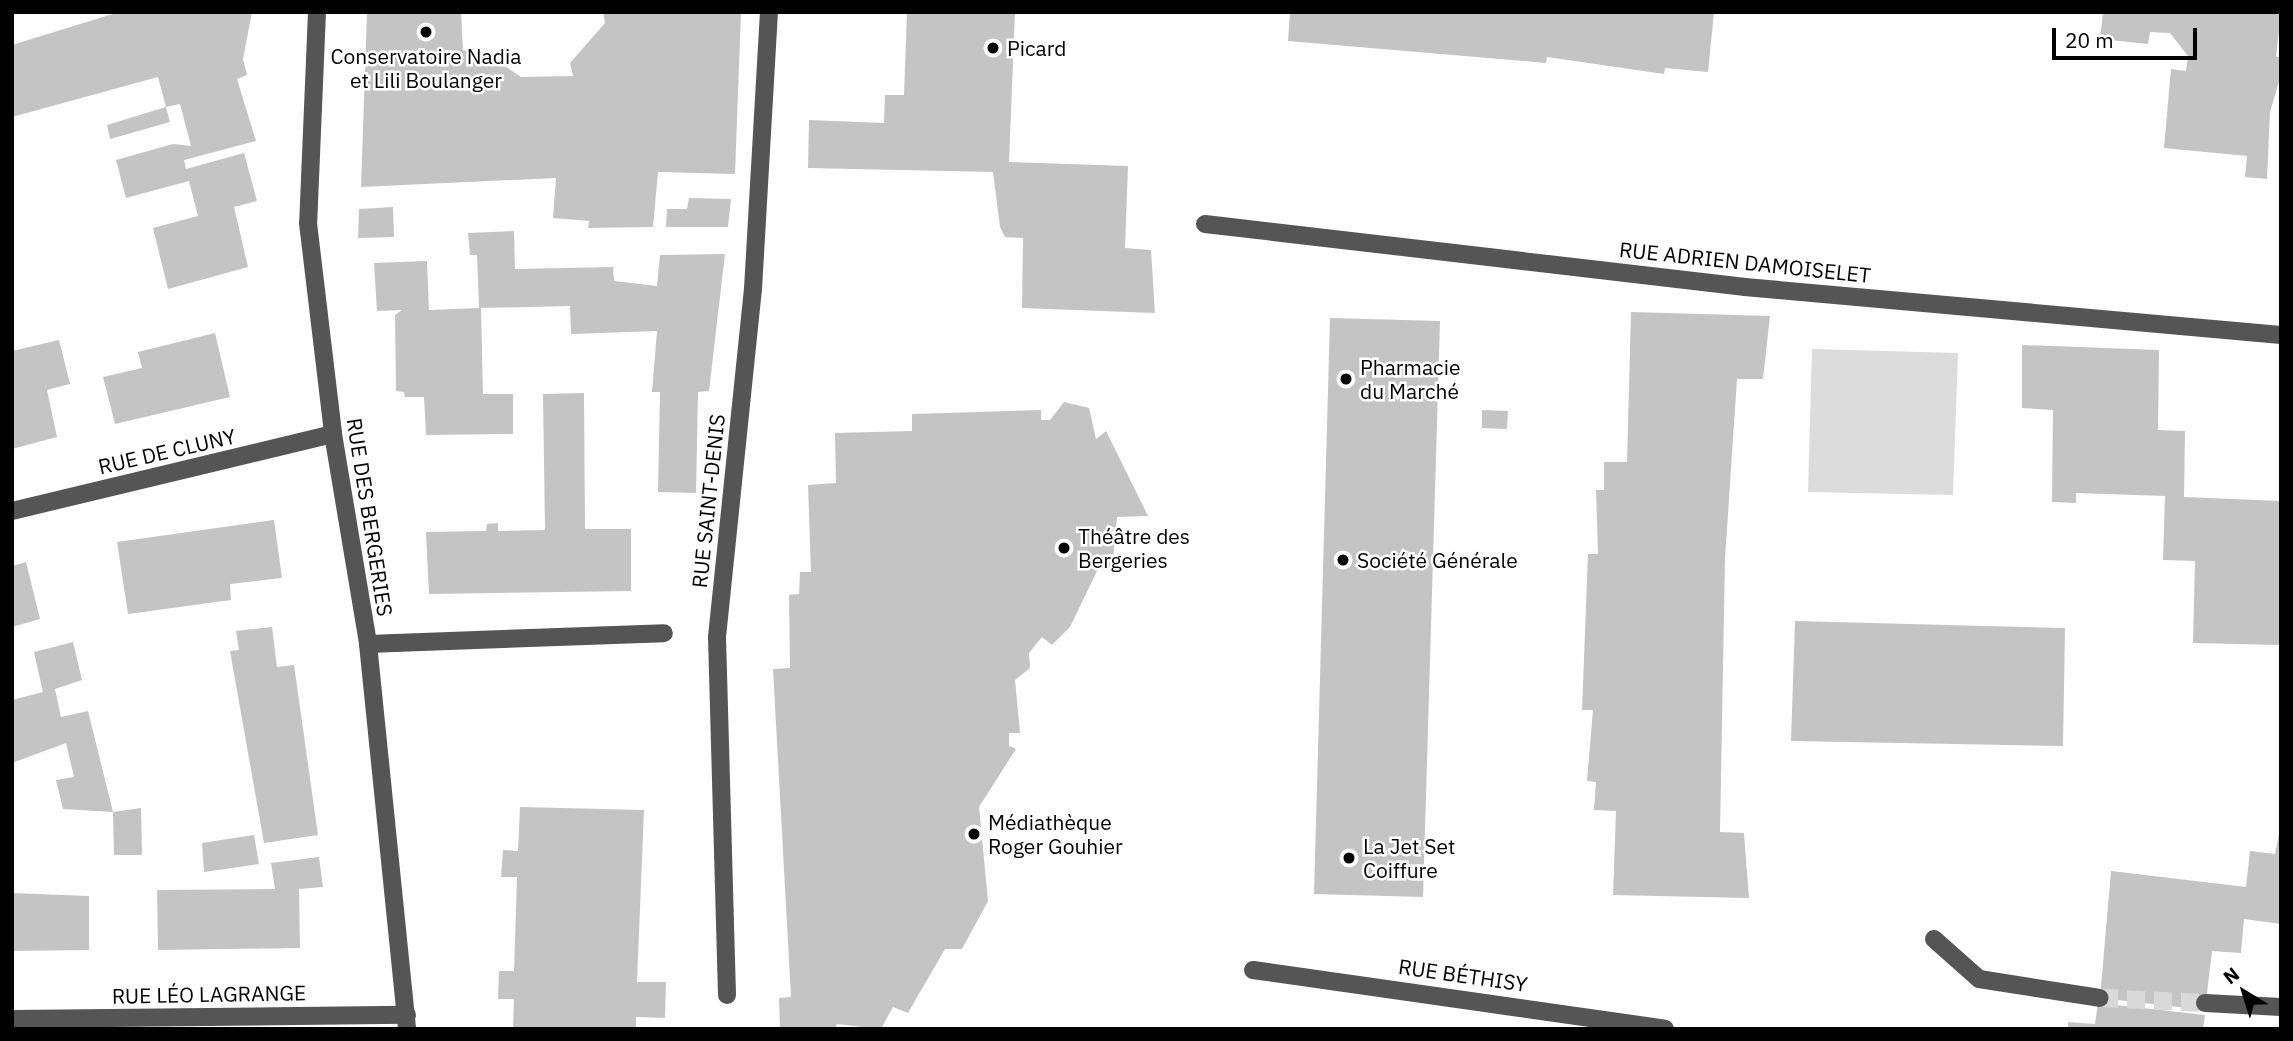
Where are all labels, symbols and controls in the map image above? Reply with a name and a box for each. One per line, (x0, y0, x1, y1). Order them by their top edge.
scale bar (2055, 14, 2200, 58)
marker: Conservatoire Nadia et Lili Boulanger (418, 24, 434, 40)
text: 20 m (2065, 26, 2114, 54)
place label: Picard (1007, 35, 1067, 61)
marker: Picard (985, 40, 1001, 56)
place label: Conservatoire Nadia et Lili Boulanger (331, 43, 521, 93)
street label: RUE ADRIEN DAMOISELET (1618, 236, 1872, 288)
place label: Pharmacie du Marché (1360, 354, 1460, 404)
marker: Pharmacie du Marché (1338, 371, 1354, 387)
street label: RUE SAINT-DENIS (686, 413, 730, 589)
street label: RUE DES BERGERIES (342, 416, 398, 618)
street label: RUE DE CLUNY (96, 423, 238, 479)
place label: Théâtre des Bergeries (1078, 523, 1190, 573)
marker: Théâtre des Bergeries (1056, 540, 1072, 556)
place label: Société Générale (1357, 547, 1518, 573)
marker: Société Générale (1335, 552, 1351, 568)
place label: Médiathèque Roger Gouhier (988, 809, 1123, 859)
marker: Médiathèque Roger Gouhier (966, 826, 982, 842)
place label: La Jet Set Coiffure (1363, 833, 1455, 883)
marker: La Jet Set Coiffure (1341, 850, 1357, 866)
street label: RUE BÉTHISY (1397, 953, 1529, 997)
north arrow (2209, 957, 2279, 1027)
text: N (2218, 962, 2244, 989)
street label: RUE LÉO LAGRANGE (112, 980, 306, 1008)

